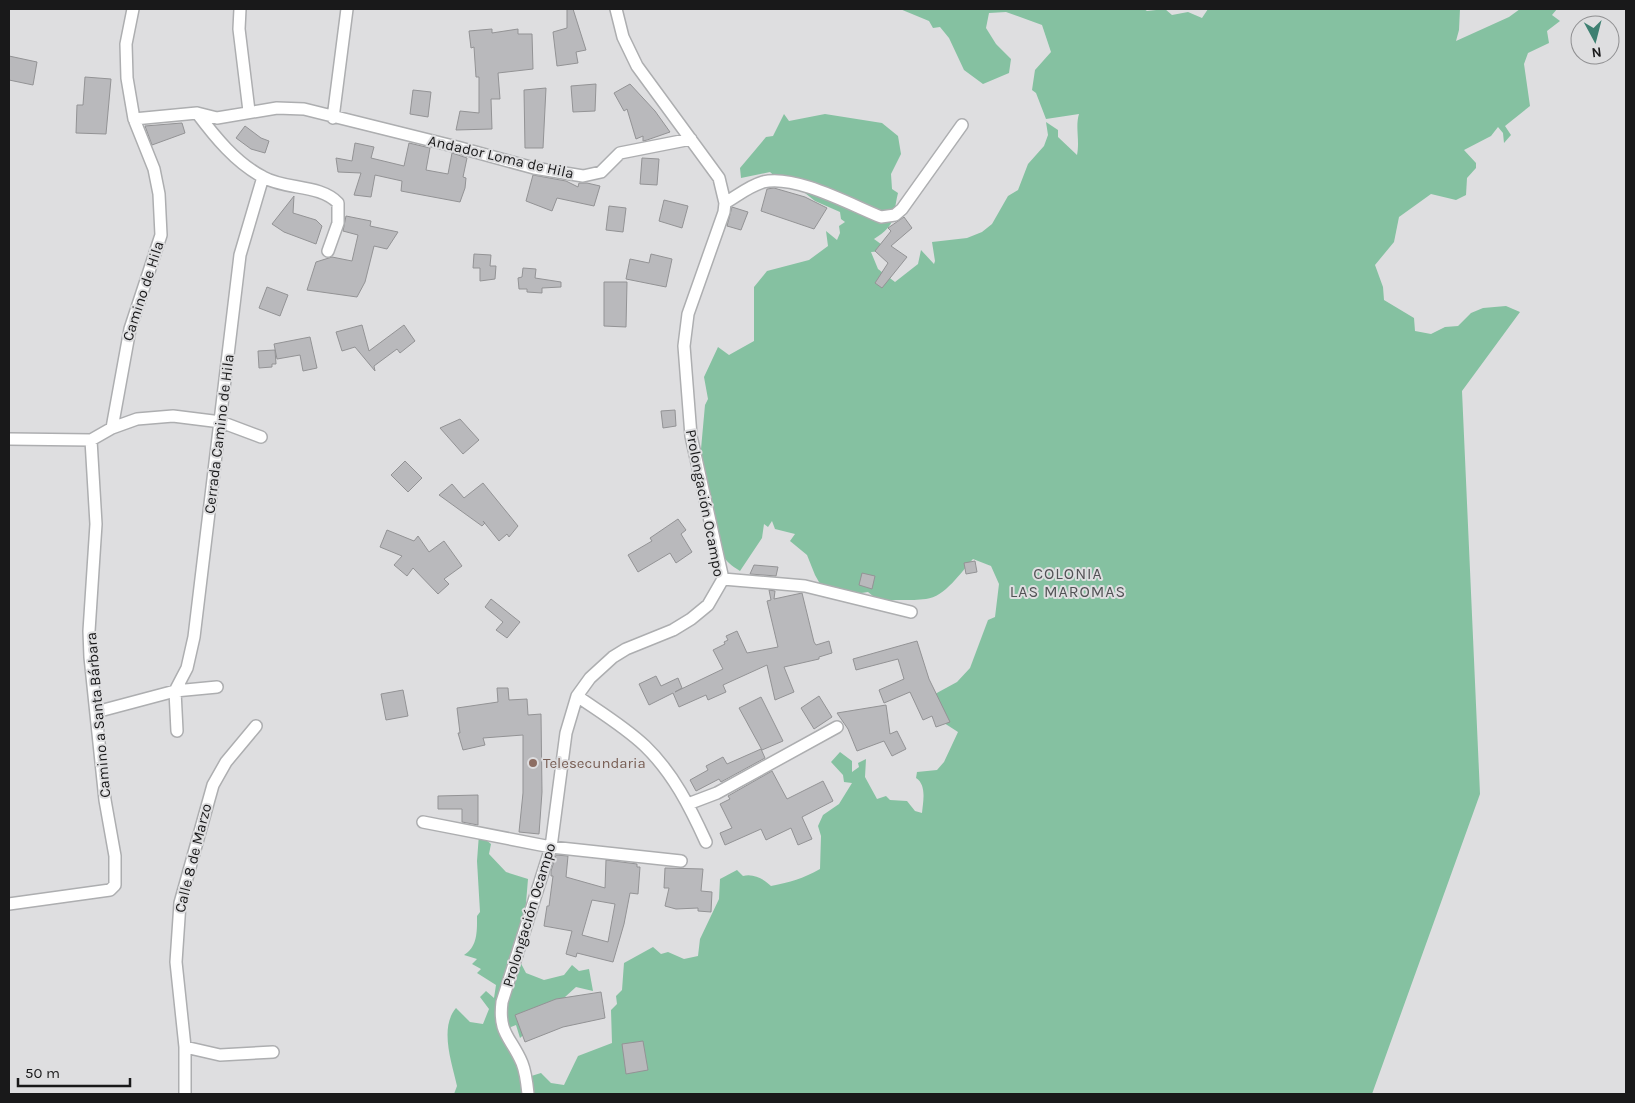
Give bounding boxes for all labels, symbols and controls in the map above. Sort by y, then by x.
north arrow [1570,15,1620,65]
text: N [1591,43,1603,61]
street label: Andador Loma de Hila [426,131,576,183]
street label: Camino de Hila [118,239,168,343]
street label: Cerrada Camino de Hila [200,353,238,515]
street label: Prolongación Ocampo [682,428,728,578]
district label: COLONIA LAS MAROMAS [1010,564,1126,601]
street label: Camino a Santa Bárbara [82,631,114,799]
place label: Telesecundaria [543,754,646,772]
marker: Telesecundaria [527,757,539,769]
street label: Calle 8 de Marzo [171,802,215,914]
street label: Prolongación Ocampo [498,841,560,989]
scale bar [18,1056,130,1088]
text: 50 m [25,1064,60,1082]

